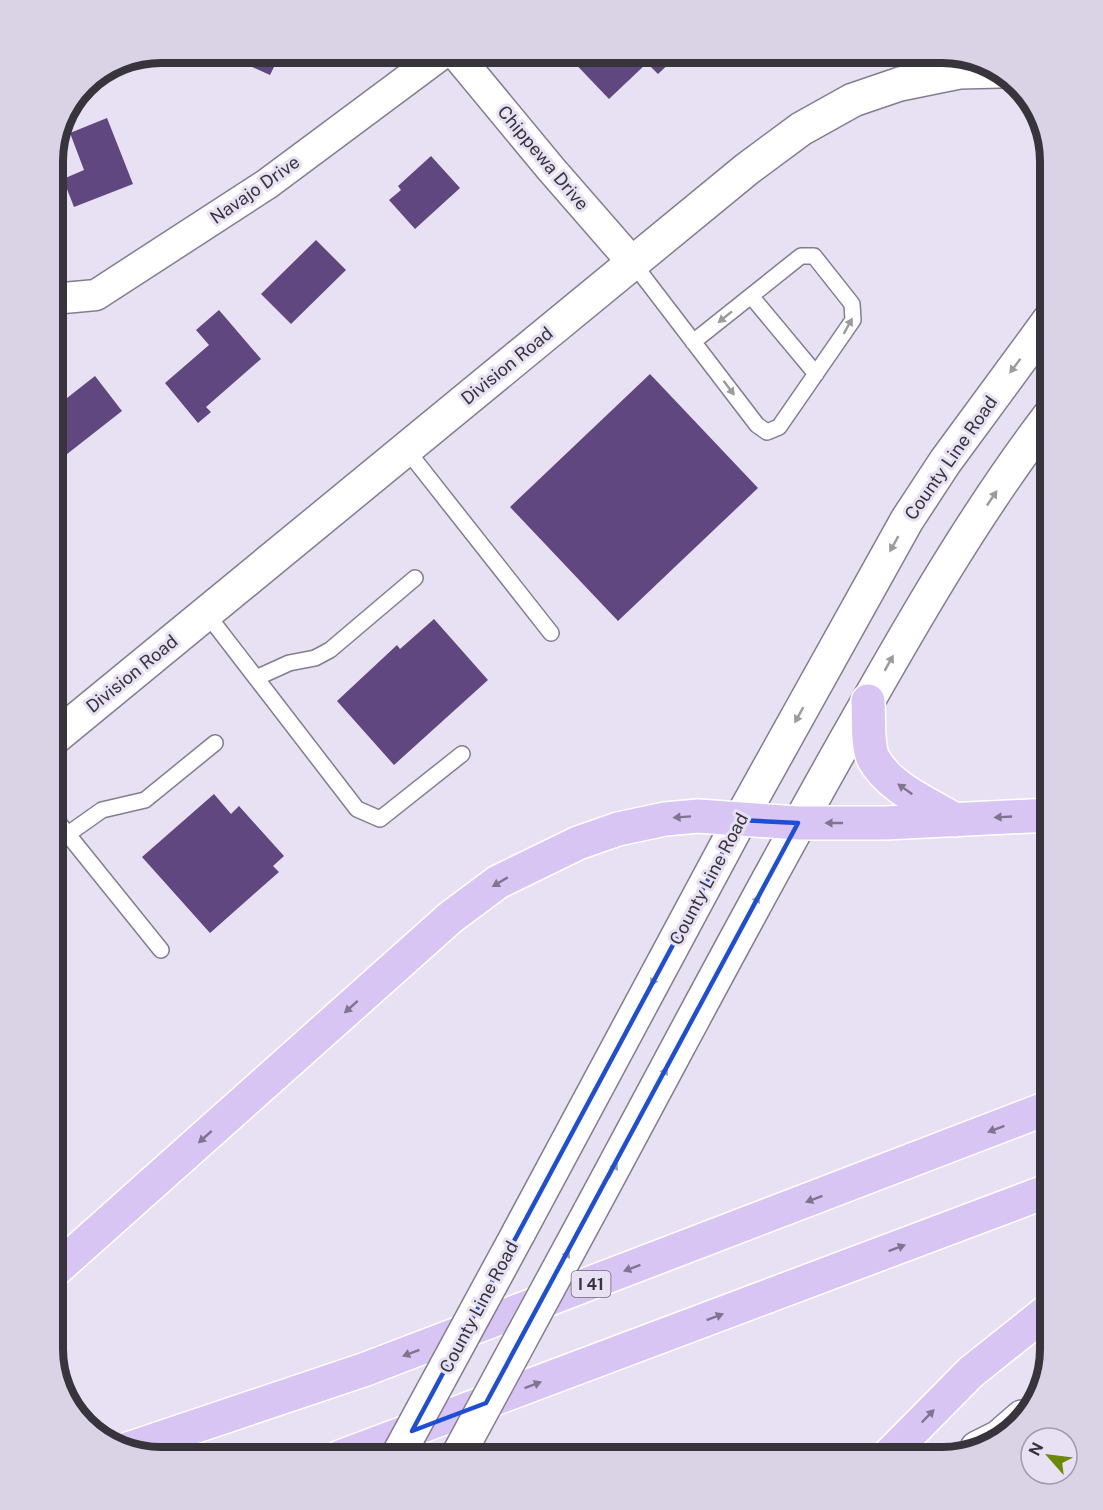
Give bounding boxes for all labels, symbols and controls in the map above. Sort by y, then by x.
street label: Chippewa Drive [494,101,593,214]
street label: Navajo Drive [206,151,303,228]
one-way arrow [717,310,733,323]
one-way arrow [843,317,853,334]
street label: Division Road [457,322,557,409]
one-way arrow [1009,358,1022,374]
one-way arrow [723,380,735,396]
street label: County Line Road [900,392,1001,524]
one-way arrow [986,490,998,506]
one-way arrow [888,536,899,552]
street label: Division Road [82,630,182,717]
one-way arrow [884,654,894,671]
one-way arrow [794,706,804,723]
one-way arrow [897,784,913,796]
street label: County Line Road [665,809,752,948]
one-way arrow [672,813,691,822]
one-way arrow [993,813,1012,822]
one-way arrow [824,818,843,828]
one-way arrow [492,876,508,887]
one-way arrow [750,895,760,912]
one-way arrow [650,970,660,987]
one-way arrow [344,1000,359,1013]
one-way arrow [658,1066,668,1083]
one-way arrow [987,1125,1005,1135]
one-way arrow [198,1130,213,1143]
one-way arrow [607,1161,617,1179]
one-way arrow [805,1195,823,1204]
street label: County Line Road [435,1237,522,1376]
one-way arrow [889,1242,907,1252]
one-way arrow [560,1250,570,1267]
one-way arrow [623,1264,641,1274]
road number: I 41 [572,1271,610,1297]
one-way arrow [706,1311,724,1321]
one-way arrow [401,1348,419,1358]
one-way arrow [524,1380,542,1390]
one-way arrow [921,1409,935,1423]
north arrow [1019,1426,1079,1486]
text: N [1025,1439,1048,1459]

